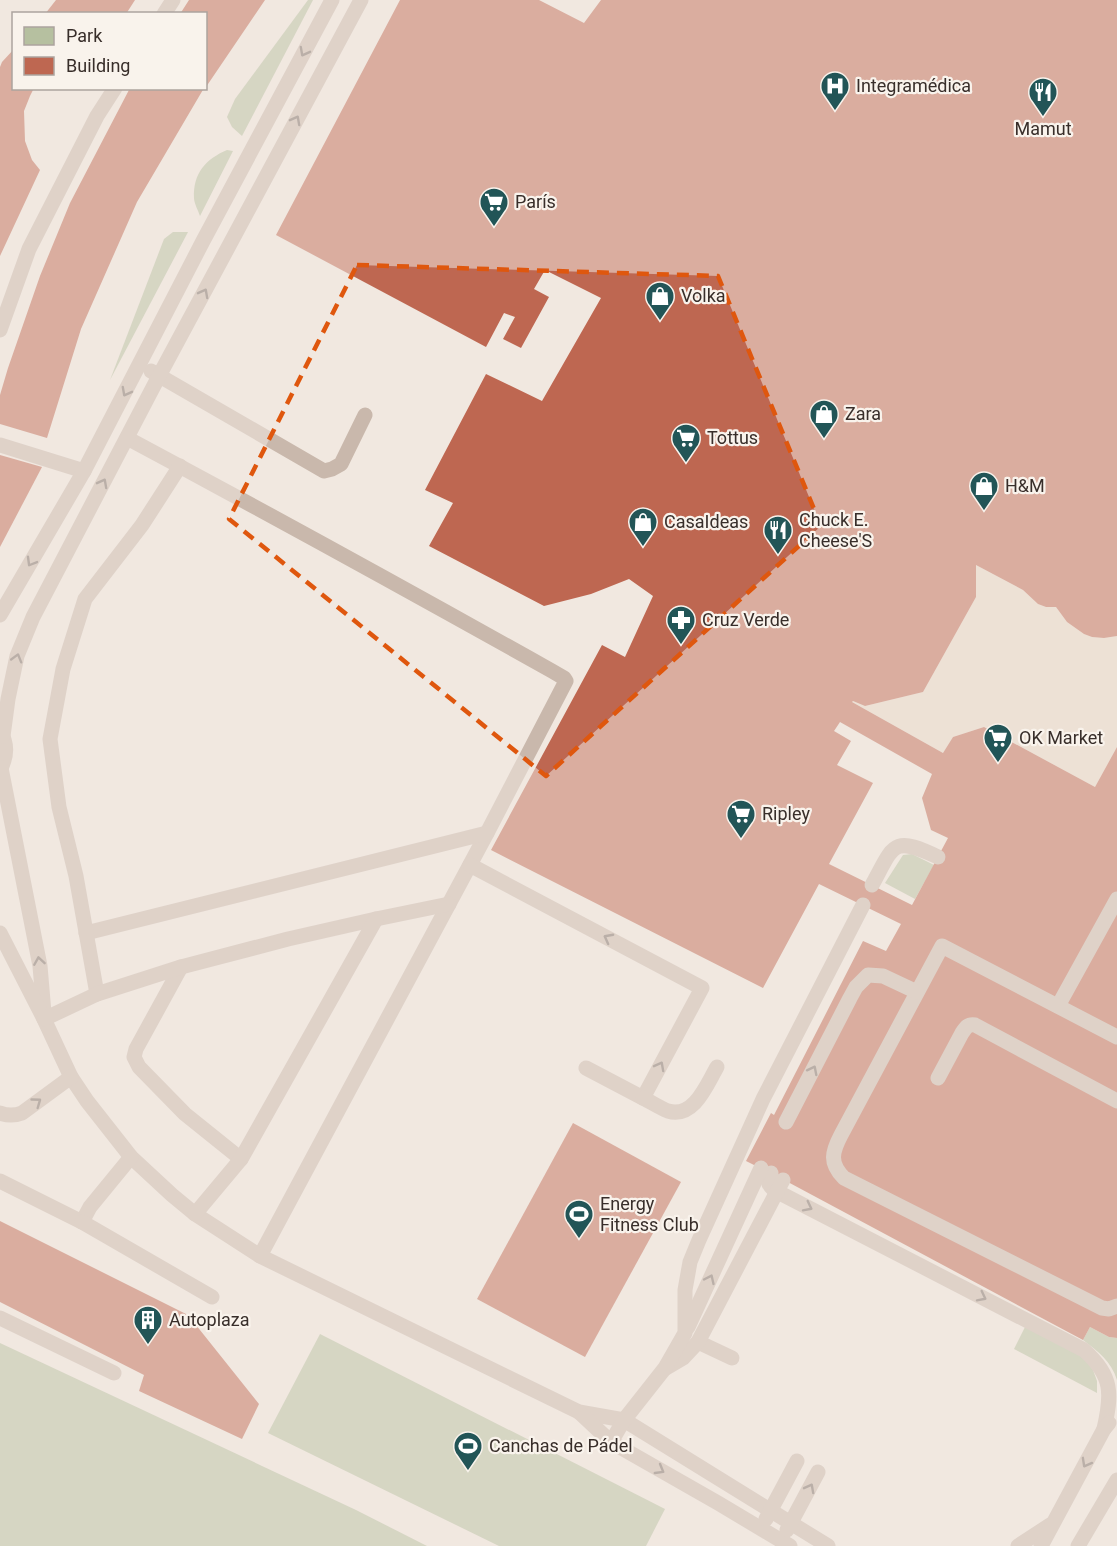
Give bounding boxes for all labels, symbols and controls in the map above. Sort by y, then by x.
legend [12,12,207,90]
text: Park [66,25,103,46]
one-way arrow [300,45,311,56]
text: Building [66,55,130,76]
hospital icon: Integramédica [819,70,851,112]
place label: Integramédica [856,75,971,96]
restaurant icon: Mamut [1027,76,1059,118]
one-way arrow [289,116,300,127]
place label: Mamut [1014,118,1072,139]
supermarket icon: París [478,186,510,228]
place label: París [515,191,556,212]
shop icon: Volka [644,280,676,322]
place label: Volka [681,285,726,306]
one-way arrow [197,288,209,299]
one-way arrow [121,385,133,396]
shop icon: Zara [808,398,840,440]
place label: Zara [845,403,881,424]
supermarket icon: Tottus [670,422,702,464]
place label: Tottus [707,427,758,448]
shop icon: H&M [968,470,1000,512]
place label: H&M [1005,475,1045,496]
one-way arrow [96,479,107,489]
shop icon: CasaIdeas [627,506,659,548]
place label: Chuck E. Cheese'S [799,509,873,551]
place label: CasaIdeas [664,511,748,532]
restaurant icon: Chuck E. Cheese'S [762,514,794,556]
one-way arrow [26,556,38,566]
pharmacy icon: Cruz Verde [665,604,697,646]
place label: Cruz Verde [702,609,789,630]
one-way arrow [10,653,23,663]
supermarket icon: OK Market [982,722,1014,764]
place label: OK Market [1019,727,1103,748]
supermarket icon: Ripley [725,798,757,840]
place label: Ripley [762,803,810,824]
one-way arrow [604,934,615,945]
one-way arrow [33,956,46,966]
one-way arrow [653,1062,664,1073]
one-way arrow [806,1066,817,1076]
one-way arrow [31,1098,42,1109]
place label: Energy Fitness Club [600,1193,699,1235]
sports icon: Energy Fitness Club [563,1198,595,1240]
one-way arrow [802,1200,813,1212]
one-way arrow [702,1275,714,1286]
one-way arrow [975,1290,986,1301]
building icon: Autoplaza [132,1304,164,1346]
place label: Autoplaza [169,1309,250,1330]
sports icon: Canchas de Pádel [452,1430,484,1472]
place label: Canchas de Pádel [489,1435,633,1456]
one-way arrow [1082,1456,1093,1467]
one-way arrow [654,1462,664,1474]
one-way arrow [803,1483,814,1494]

